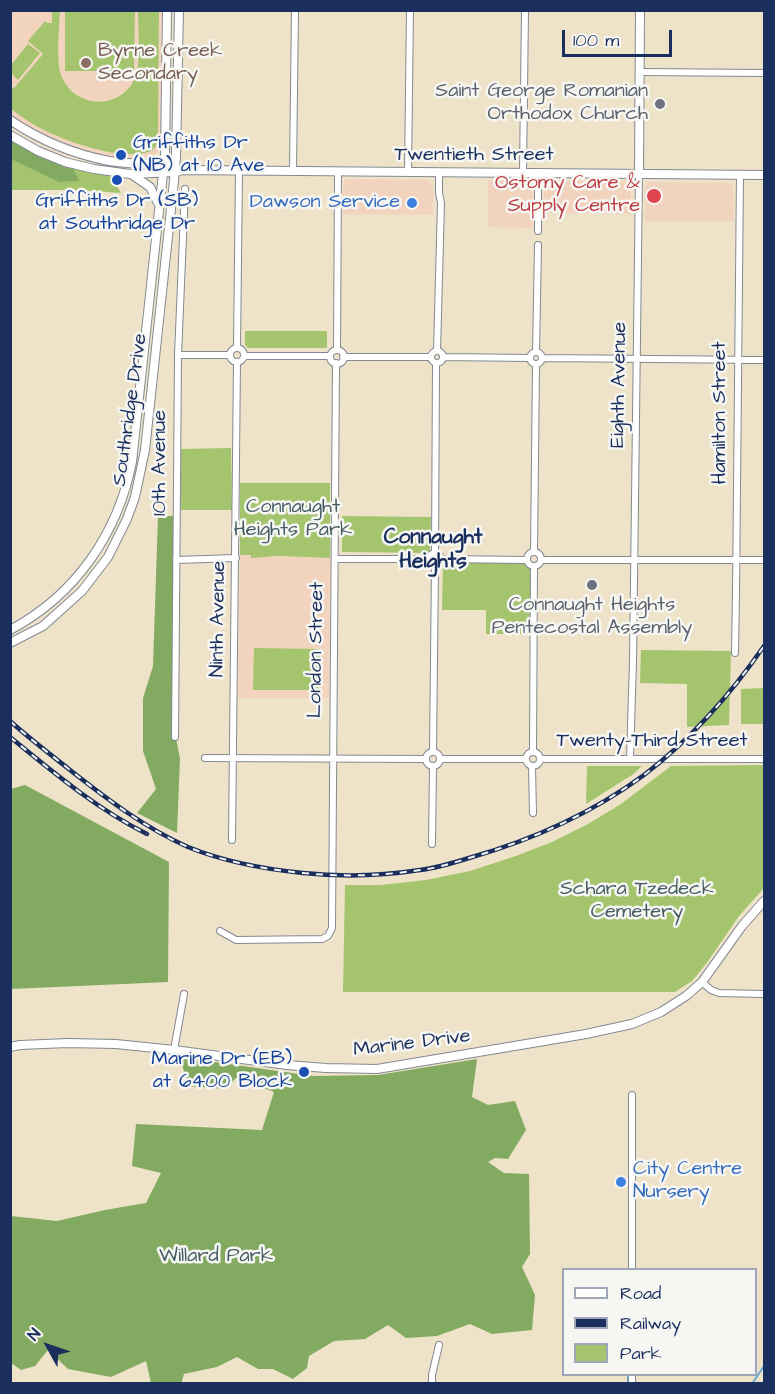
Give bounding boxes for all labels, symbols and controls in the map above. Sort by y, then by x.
scale bar [565,18,674,56]
text: 100 m [573,28,619,53]
place label: Byrne Creek Secondary [98,40,222,87]
marker: Byrne Creek Secondary [79,56,93,70]
place label: Saint George Romanian Orthodox Church [435,80,648,127]
marker: Saint George Romanian Orthodox Church [653,97,667,111]
place label: Griffiths Dr (NB) at 10 Ave [133,132,264,179]
street label: Twentieth Street [394,144,554,168]
marker: Griffiths Dr (NB) at 10 Ave [114,148,128,162]
place label: Ostomy Care & Supply Centre [495,172,640,219]
marker: Griffiths Dr (SB) at Southridge Dr [110,173,124,187]
marker: Ostomy Care & Supply Centre [645,187,663,205]
place label: Griffiths Dr (SB) at Southridge Dr [36,190,198,237]
place label: Dawson Service [250,191,400,215]
marker: Dawson Service [405,196,419,210]
street label: Eighth Avenue [607,322,633,448]
street label: Southridge Drive [108,332,154,488]
street label: Hamilton Street [709,341,733,485]
street label: 10th Avenue [149,410,173,516]
park label: Connaught Heights Park [234,496,352,543]
district label: Connaught Heights [384,526,482,576]
street label: Ninth Avenue [206,561,232,677]
marker: Connaught Heights Pentecostal Assembly [585,578,599,592]
street label: London Street [304,582,330,718]
place label: Connaught Heights Pentecostal Assembly [492,594,692,641]
street label: Twenty-Third Street [556,730,748,754]
park label: Schara Tzedeck Cemetery [560,878,714,925]
street label: Marine Drive [352,1025,472,1063]
place label: Marine Dr (EB) at 6400 Block [151,1048,292,1095]
marker: Marine Dr (EB) at 6400 Block [297,1065,311,1079]
place label: City Centre Nursery [633,1158,742,1205]
marker: City Centre Nursery [614,1175,628,1189]
park label: Willard Park [159,1245,273,1269]
legend [562,1268,757,1376]
text: Road [620,1281,661,1306]
text: Railway [620,1311,681,1336]
north arrow [18,1316,78,1376]
text: N [23,1324,46,1345]
text: Park [620,1341,662,1366]

